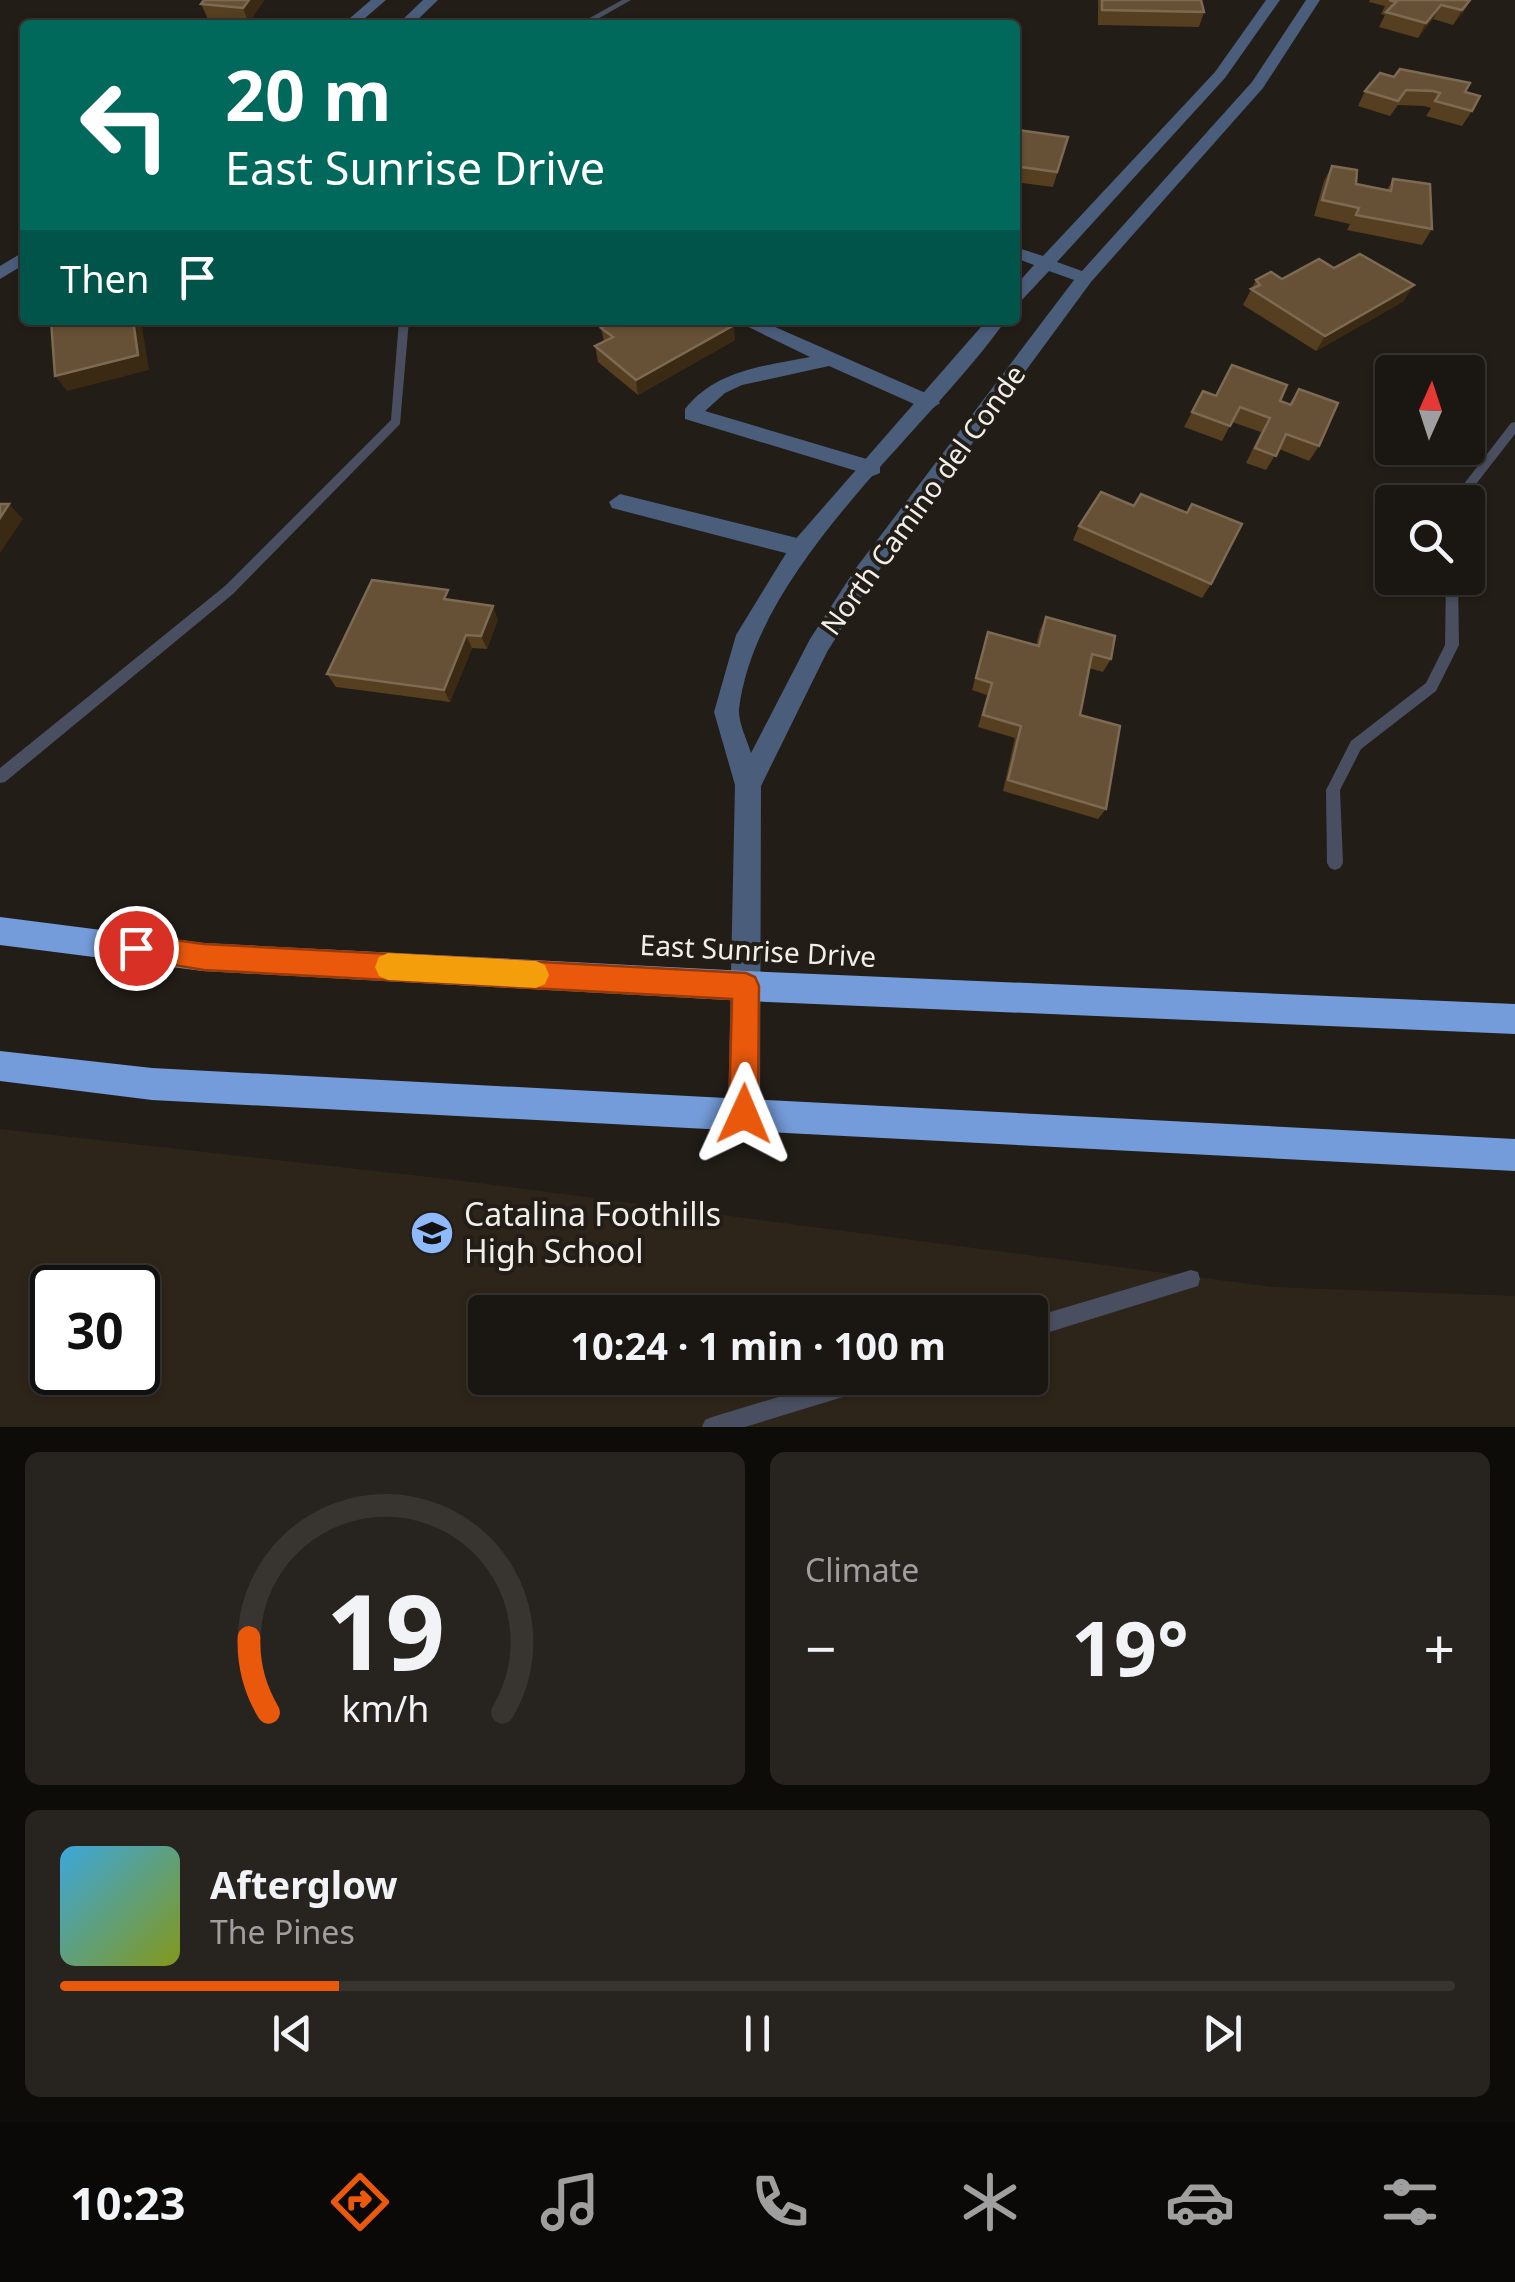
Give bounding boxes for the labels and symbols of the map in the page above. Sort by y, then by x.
north arrow [1375,355,1485,465]
street label: North Camino del Conde [811,357,1033,642]
pin [94,906,179,991]
street label: East Sunrise Drive [639,925,877,975]
position arrow [692,1062,796,1166]
place label: Catalina Foothills High School [464,1192,721,1272]
school or university icon: Catalina Foothills High School [409,1210,455,1256]
speed limit sign: 30 [30,1265,160,1395]

